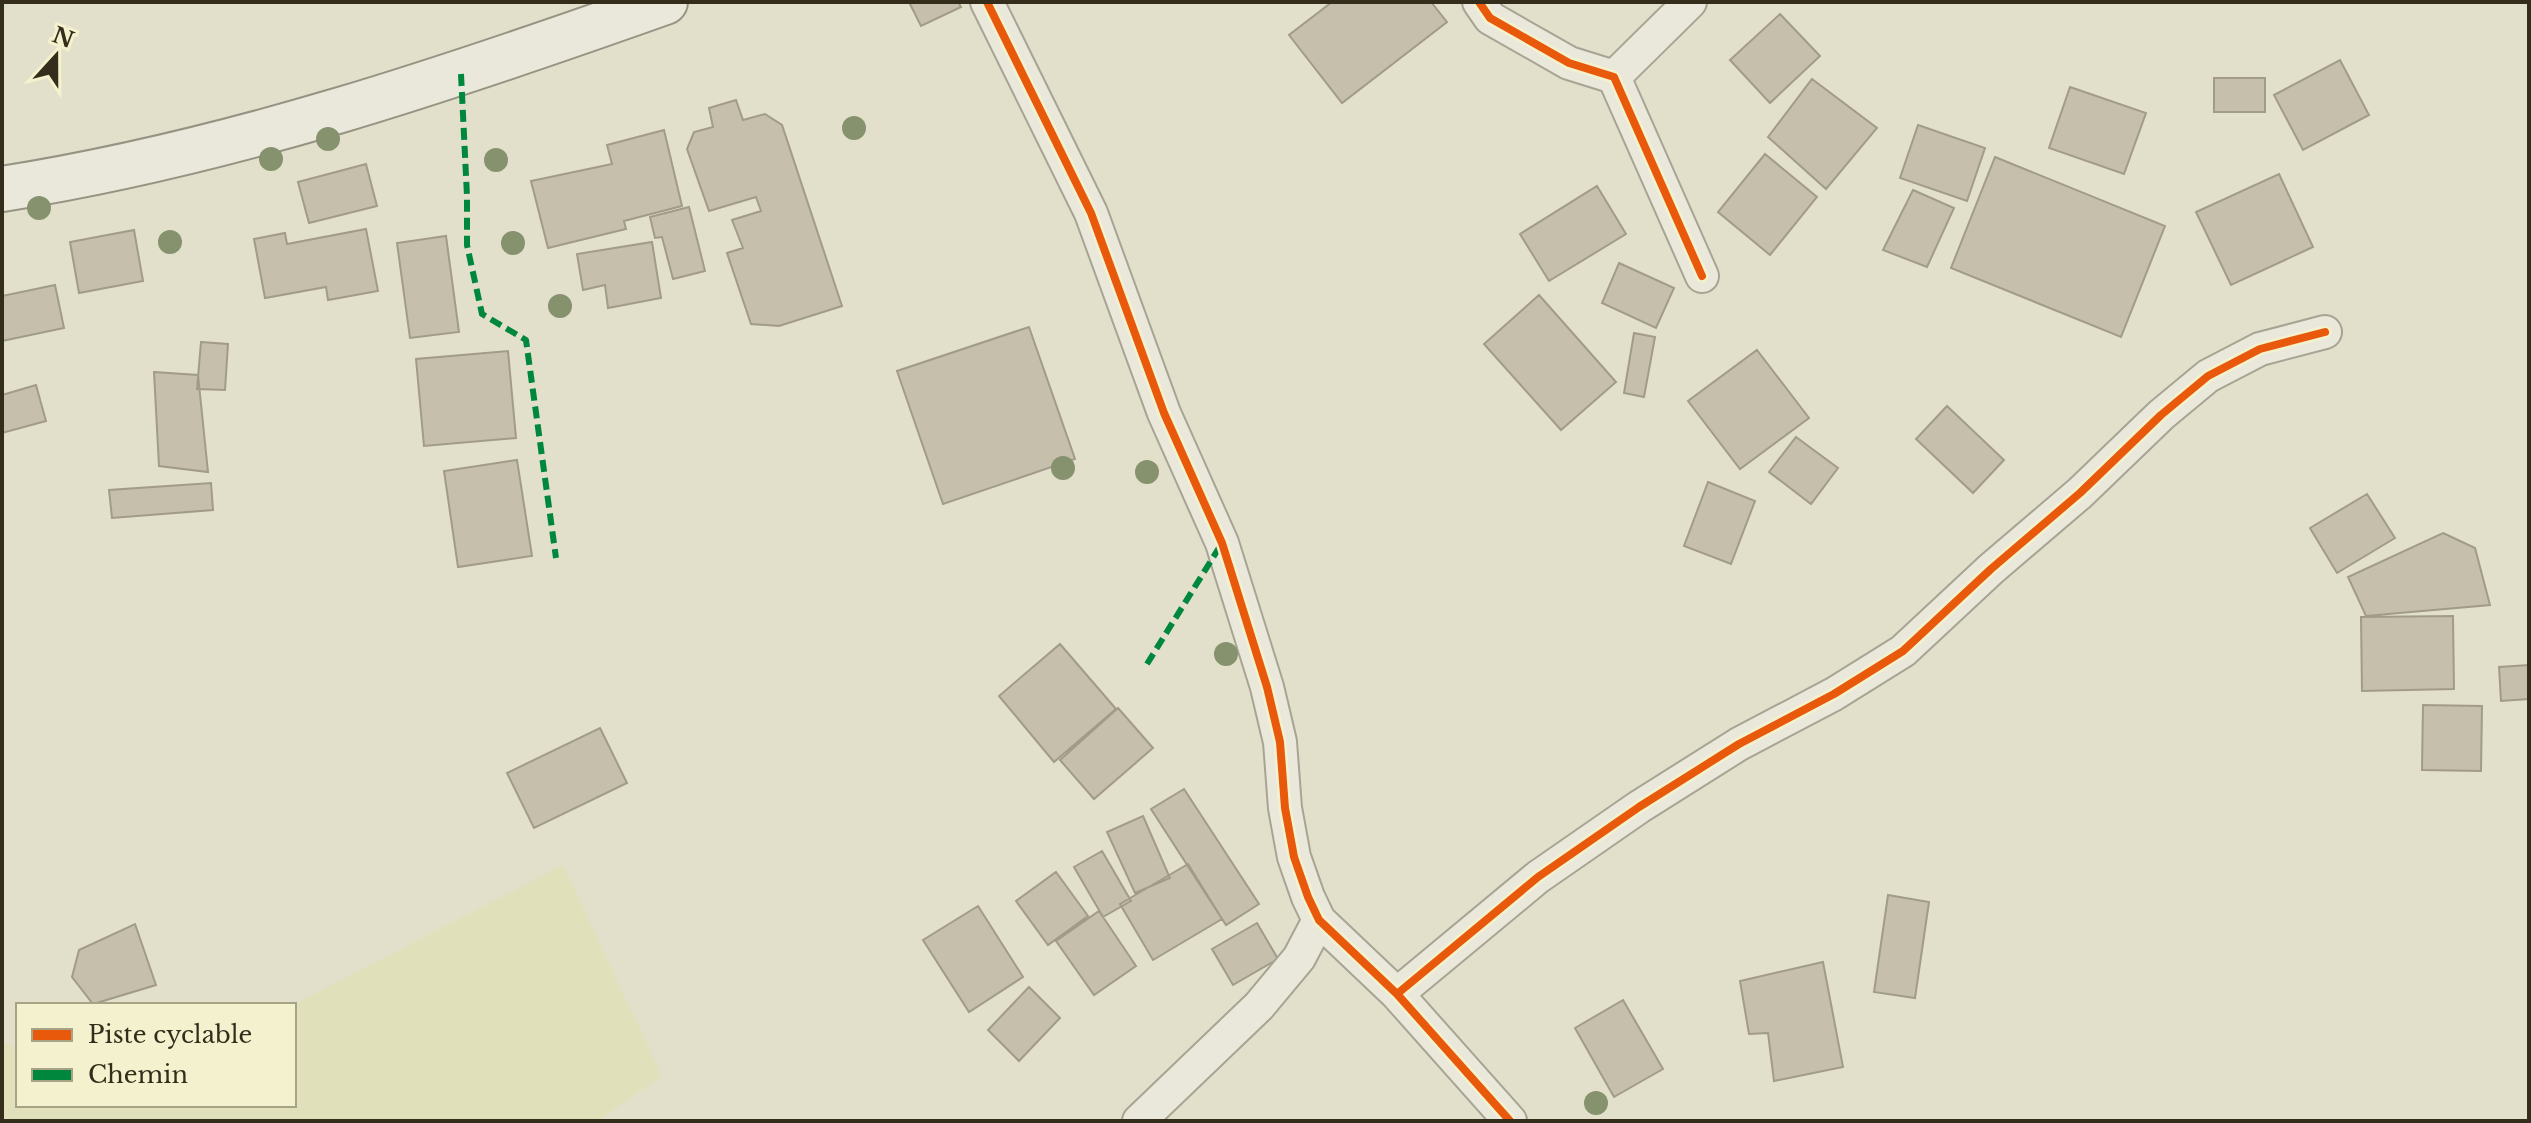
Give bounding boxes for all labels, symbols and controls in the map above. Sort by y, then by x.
north arrow [16,16,96,96]
text: N [48,21,78,54]
legend [16,1003,296,1107]
text: Piste cyclable [88,1020,252,1049]
text: Chemin [88,1060,188,1089]

